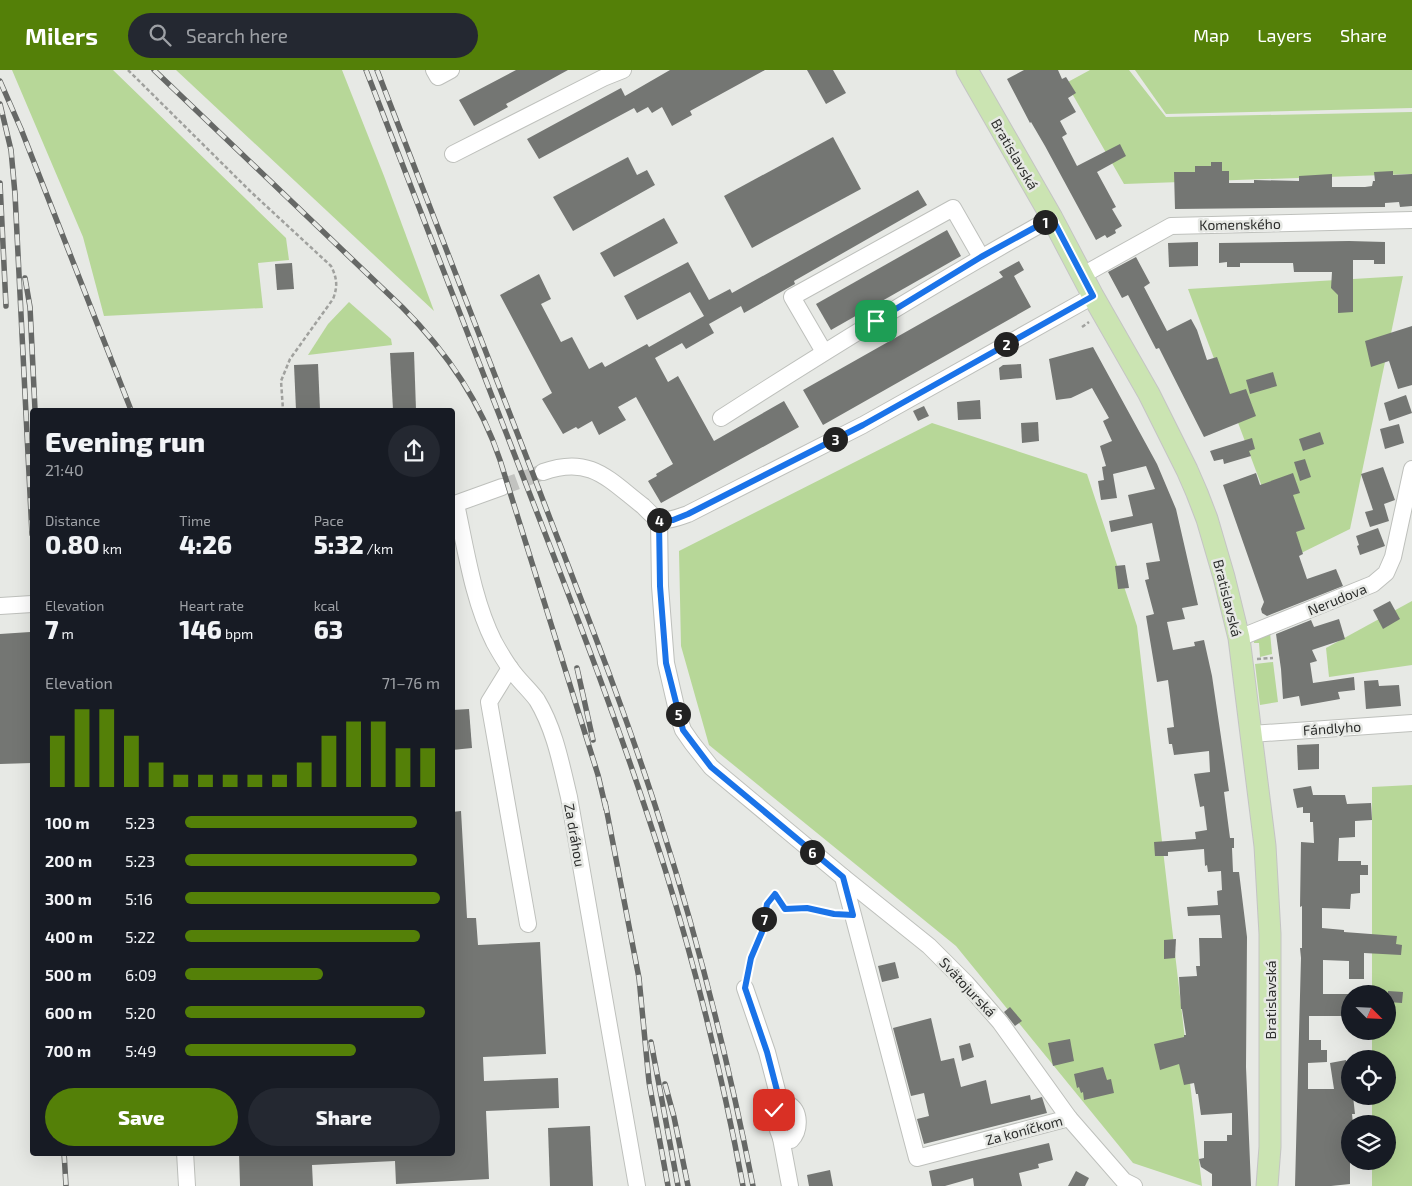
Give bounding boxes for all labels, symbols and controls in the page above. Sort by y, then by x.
search box [128,13,478,58]
text: Milers [25,21,98,50]
icon: search [146,21,174,49]
text: Search here [186,24,288,47]
text: Map [1193,24,1229,46]
text: Layers [1257,24,1312,46]
text: Share [1340,24,1387,46]
street label: Bratislavská [988,116,1042,192]
pin: 1 [1032,210,1058,234]
text: 1 [1042,214,1049,231]
street label: Komenského [1199,215,1281,233]
pin [855,300,897,342]
icon: arrive [862,307,890,335]
pin: 2 [994,332,1018,356]
text: 2 [1002,336,1011,353]
text: Evening run [45,424,205,458]
button: share [388,425,440,477]
pin: 3 [822,426,848,452]
text: 3 [832,431,839,448]
text: 21:40 [45,460,84,479]
pin: 4 [646,508,672,532]
text: Distance [45,512,100,529]
text: Time [179,512,211,529]
text: Pace [314,512,344,529]
text: 4 [655,512,664,529]
text: 0.80 [45,529,99,559]
text: 4:26 [179,529,232,559]
text: 5:32 [314,529,363,559]
text: km [99,540,122,557]
text: /km [363,540,393,557]
street label: Bratislavská [1210,558,1246,638]
street label: Nerudova [1305,580,1369,618]
text: Elevation [45,597,104,614]
text: Heart rate [179,597,244,614]
text: kcal [314,597,339,614]
text: 7 [45,614,58,644]
text: 146 [179,614,222,644]
text: 63 [314,614,343,644]
text: m [58,625,74,642]
text: bpm [222,625,253,642]
text: Elevation [45,673,113,692]
text: 71–76 m [382,673,440,692]
pin: 5 [666,702,690,726]
text: 5 [675,706,682,723]
street label: Fándlyho [1302,717,1362,739]
street label: Za dráhou [561,802,589,868]
text: 100 m [45,813,90,832]
text: 5:23 [125,813,155,832]
pin: 6 [800,840,824,864]
text: 6 [808,844,817,861]
text: 200 m [45,851,92,870]
text: 5:23 [125,851,155,870]
text: 300 m [45,889,92,908]
text: 5:16 [125,889,153,908]
pin: 7 [752,906,776,932]
text: 7 [761,911,768,928]
text: 400 m [45,927,93,946]
text: 5:22 [125,927,155,946]
street label: Svätojurská [936,954,1000,1020]
street label: Bratislavská [1262,960,1279,1040]
text: 500 m [45,965,92,984]
text: 6:09 [125,965,157,984]
north arrow [1341,985,1396,1040]
map controls [1341,985,1396,1170]
text: 600 m [45,1003,92,1022]
text: 5:20 [125,1003,156,1022]
text: 700 m [45,1041,91,1060]
text: 5:49 [125,1041,156,1060]
button: locate [1341,1050,1396,1105]
button: Save [45,1088,238,1146]
button: Share [248,1088,440,1146]
pin [753,1089,795,1131]
icon: check [760,1096,788,1124]
street label: Za koníčkom [984,1112,1064,1148]
button: layers [1341,1115,1396,1170]

